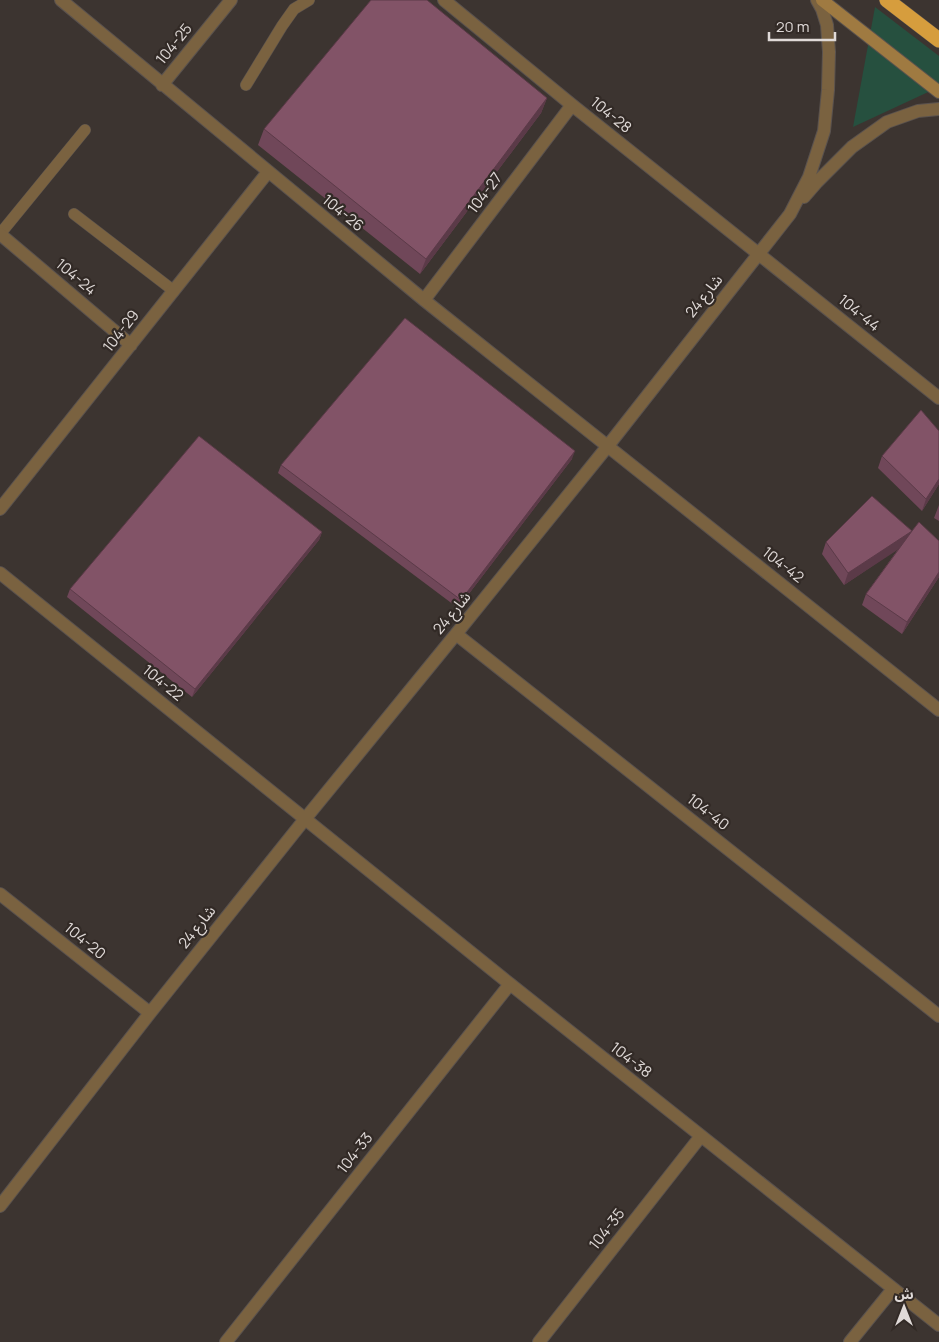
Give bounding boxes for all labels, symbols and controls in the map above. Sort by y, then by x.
scale bar [769,10,835,42]
text: 20 m [776,16,809,37]
street label: 104-25 [151,19,197,69]
street label: 104-28 [586,92,636,138]
street label: 104-27 [462,168,507,217]
street label: 104-26 [318,189,369,236]
street label: 104-24 [51,253,101,300]
street label: شارع 24 [680,270,729,323]
street label: 104-44 [834,289,885,336]
street label: 104-29 [98,305,144,356]
street label: 104-42 [758,542,809,588]
street label: شارع 24 [428,587,477,640]
street label: 104-22 [138,660,188,706]
street label: 104-40 [683,789,734,835]
street label: شارع 24 [173,901,222,954]
street label: 104-20 [60,917,111,964]
street label: 104-38 [606,1037,656,1082]
street label: 104-33 [332,1128,377,1178]
street label: 104-35 [584,1204,629,1254]
north arrow [879,1282,929,1332]
text: ش [894,1284,914,1303]

